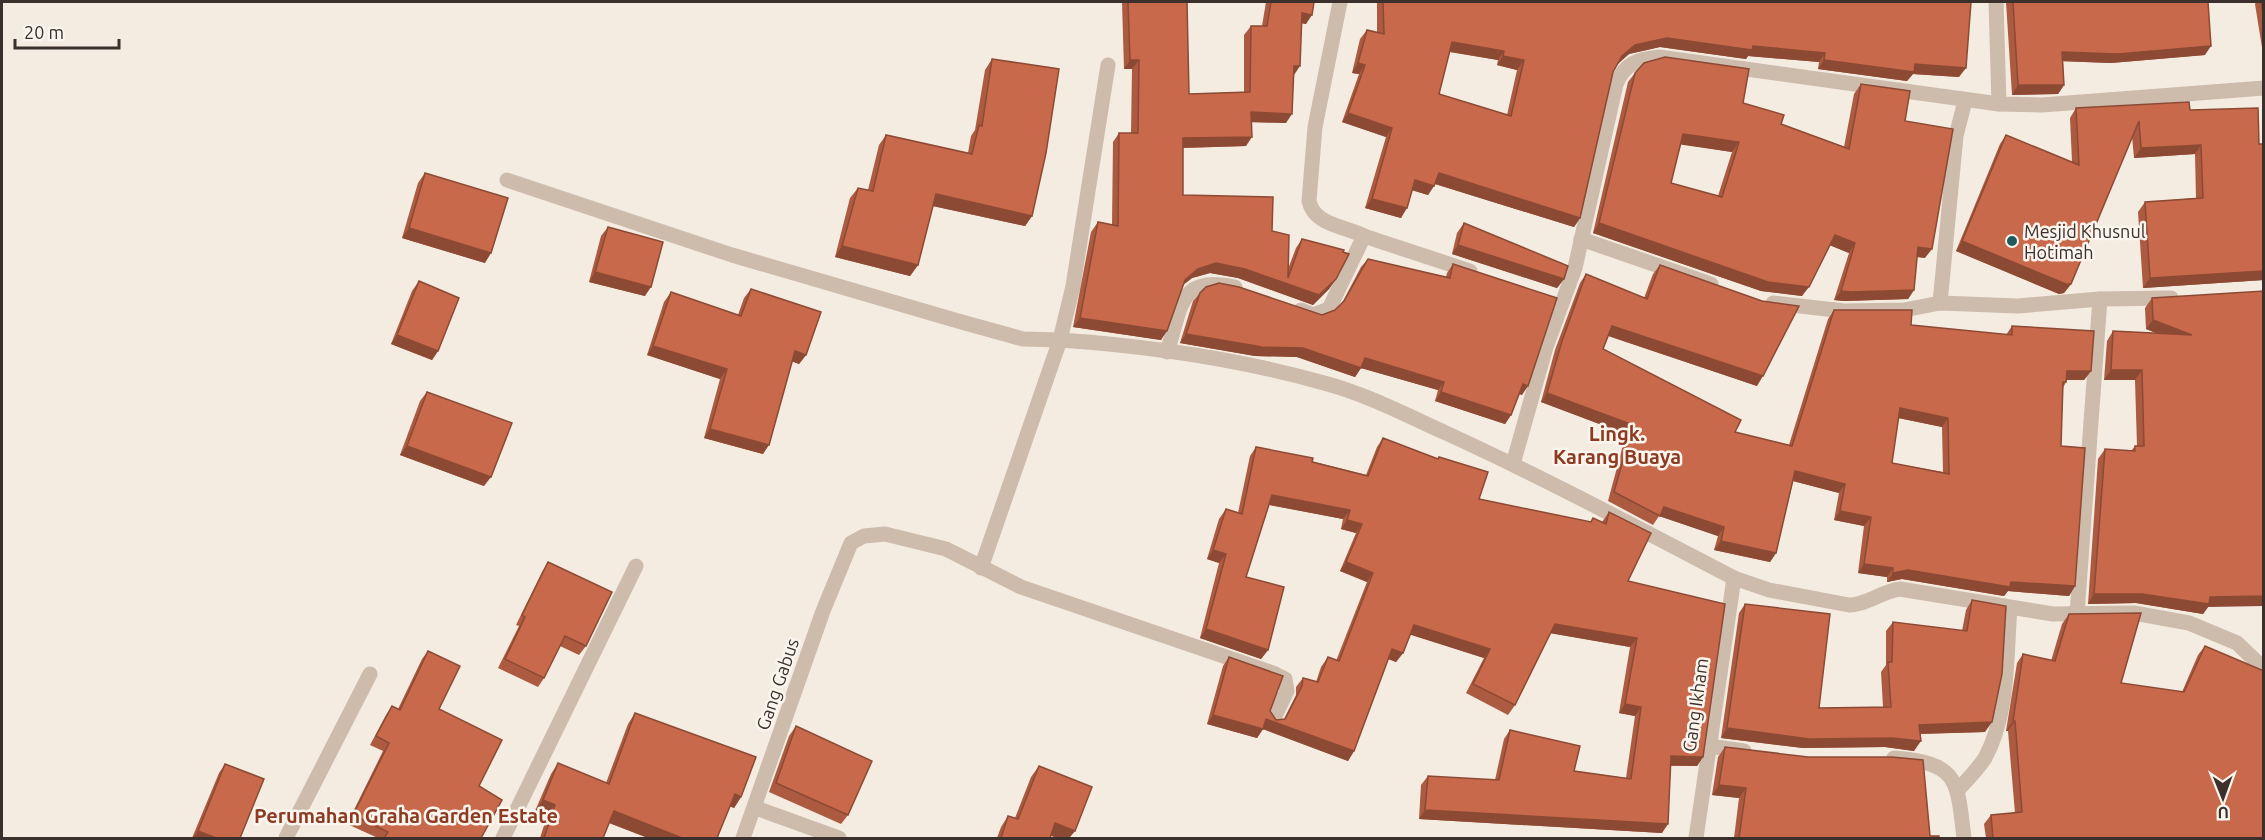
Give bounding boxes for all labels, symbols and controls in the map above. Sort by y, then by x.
scale bar [15,12,118,50]
text: 20 m [24,22,64,42]
place label: Mesjid Khusnul Hotimah [2024,221,2146,262]
marker: Mesjid Khusnul Hotimah [2005,234,2019,248]
district label: Lingk. Karang Buaya [1553,422,1681,468]
street label: Gang Gabus [752,635,802,733]
street label: Gang Ikham [1679,657,1711,753]
north arrow [2193,768,2253,828]
district label: Perumahan Graha Garden Estate [254,804,558,827]
text: U [2217,804,2229,822]

